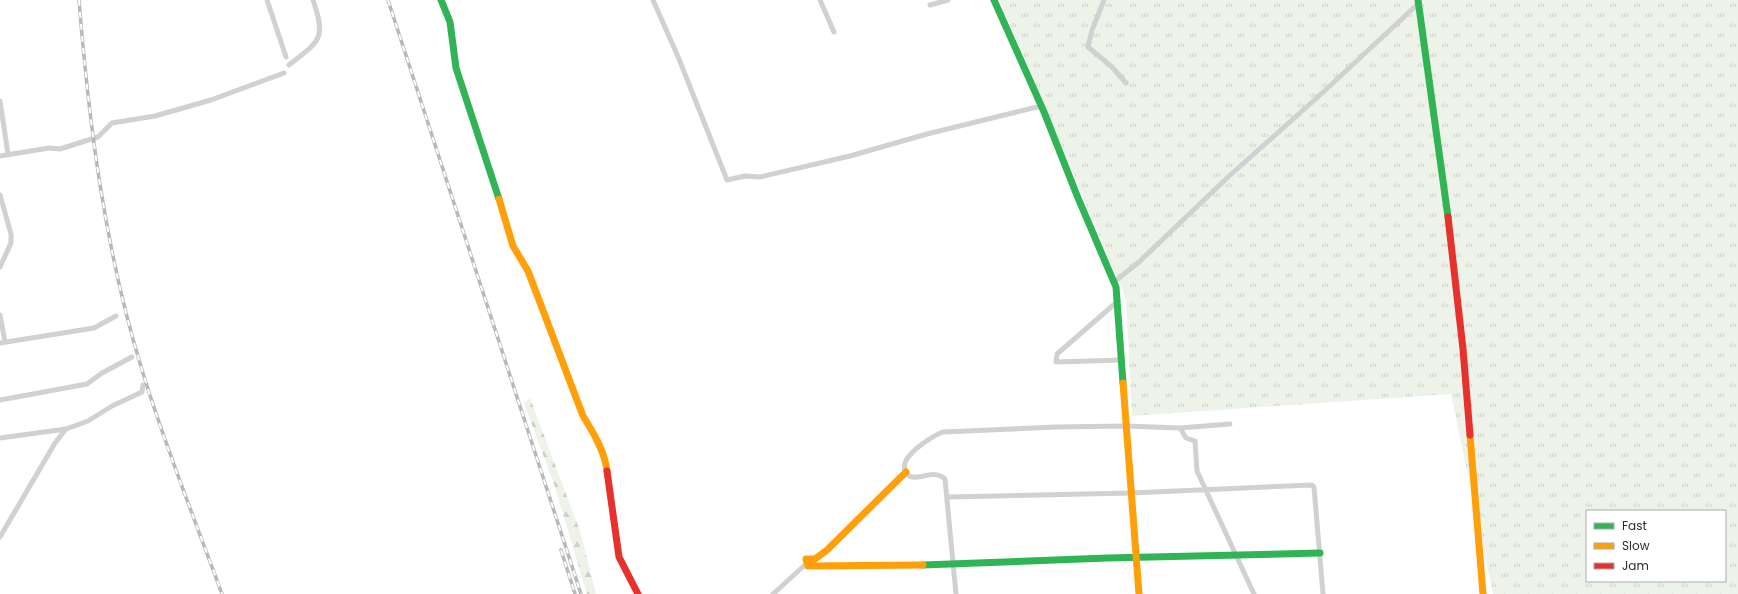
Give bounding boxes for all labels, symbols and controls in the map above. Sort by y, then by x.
legend [1586,510,1726,582]
text: Fast [1622,517,1647,534]
text: Slow [1622,537,1650,554]
text: Jam [1622,557,1649,574]

